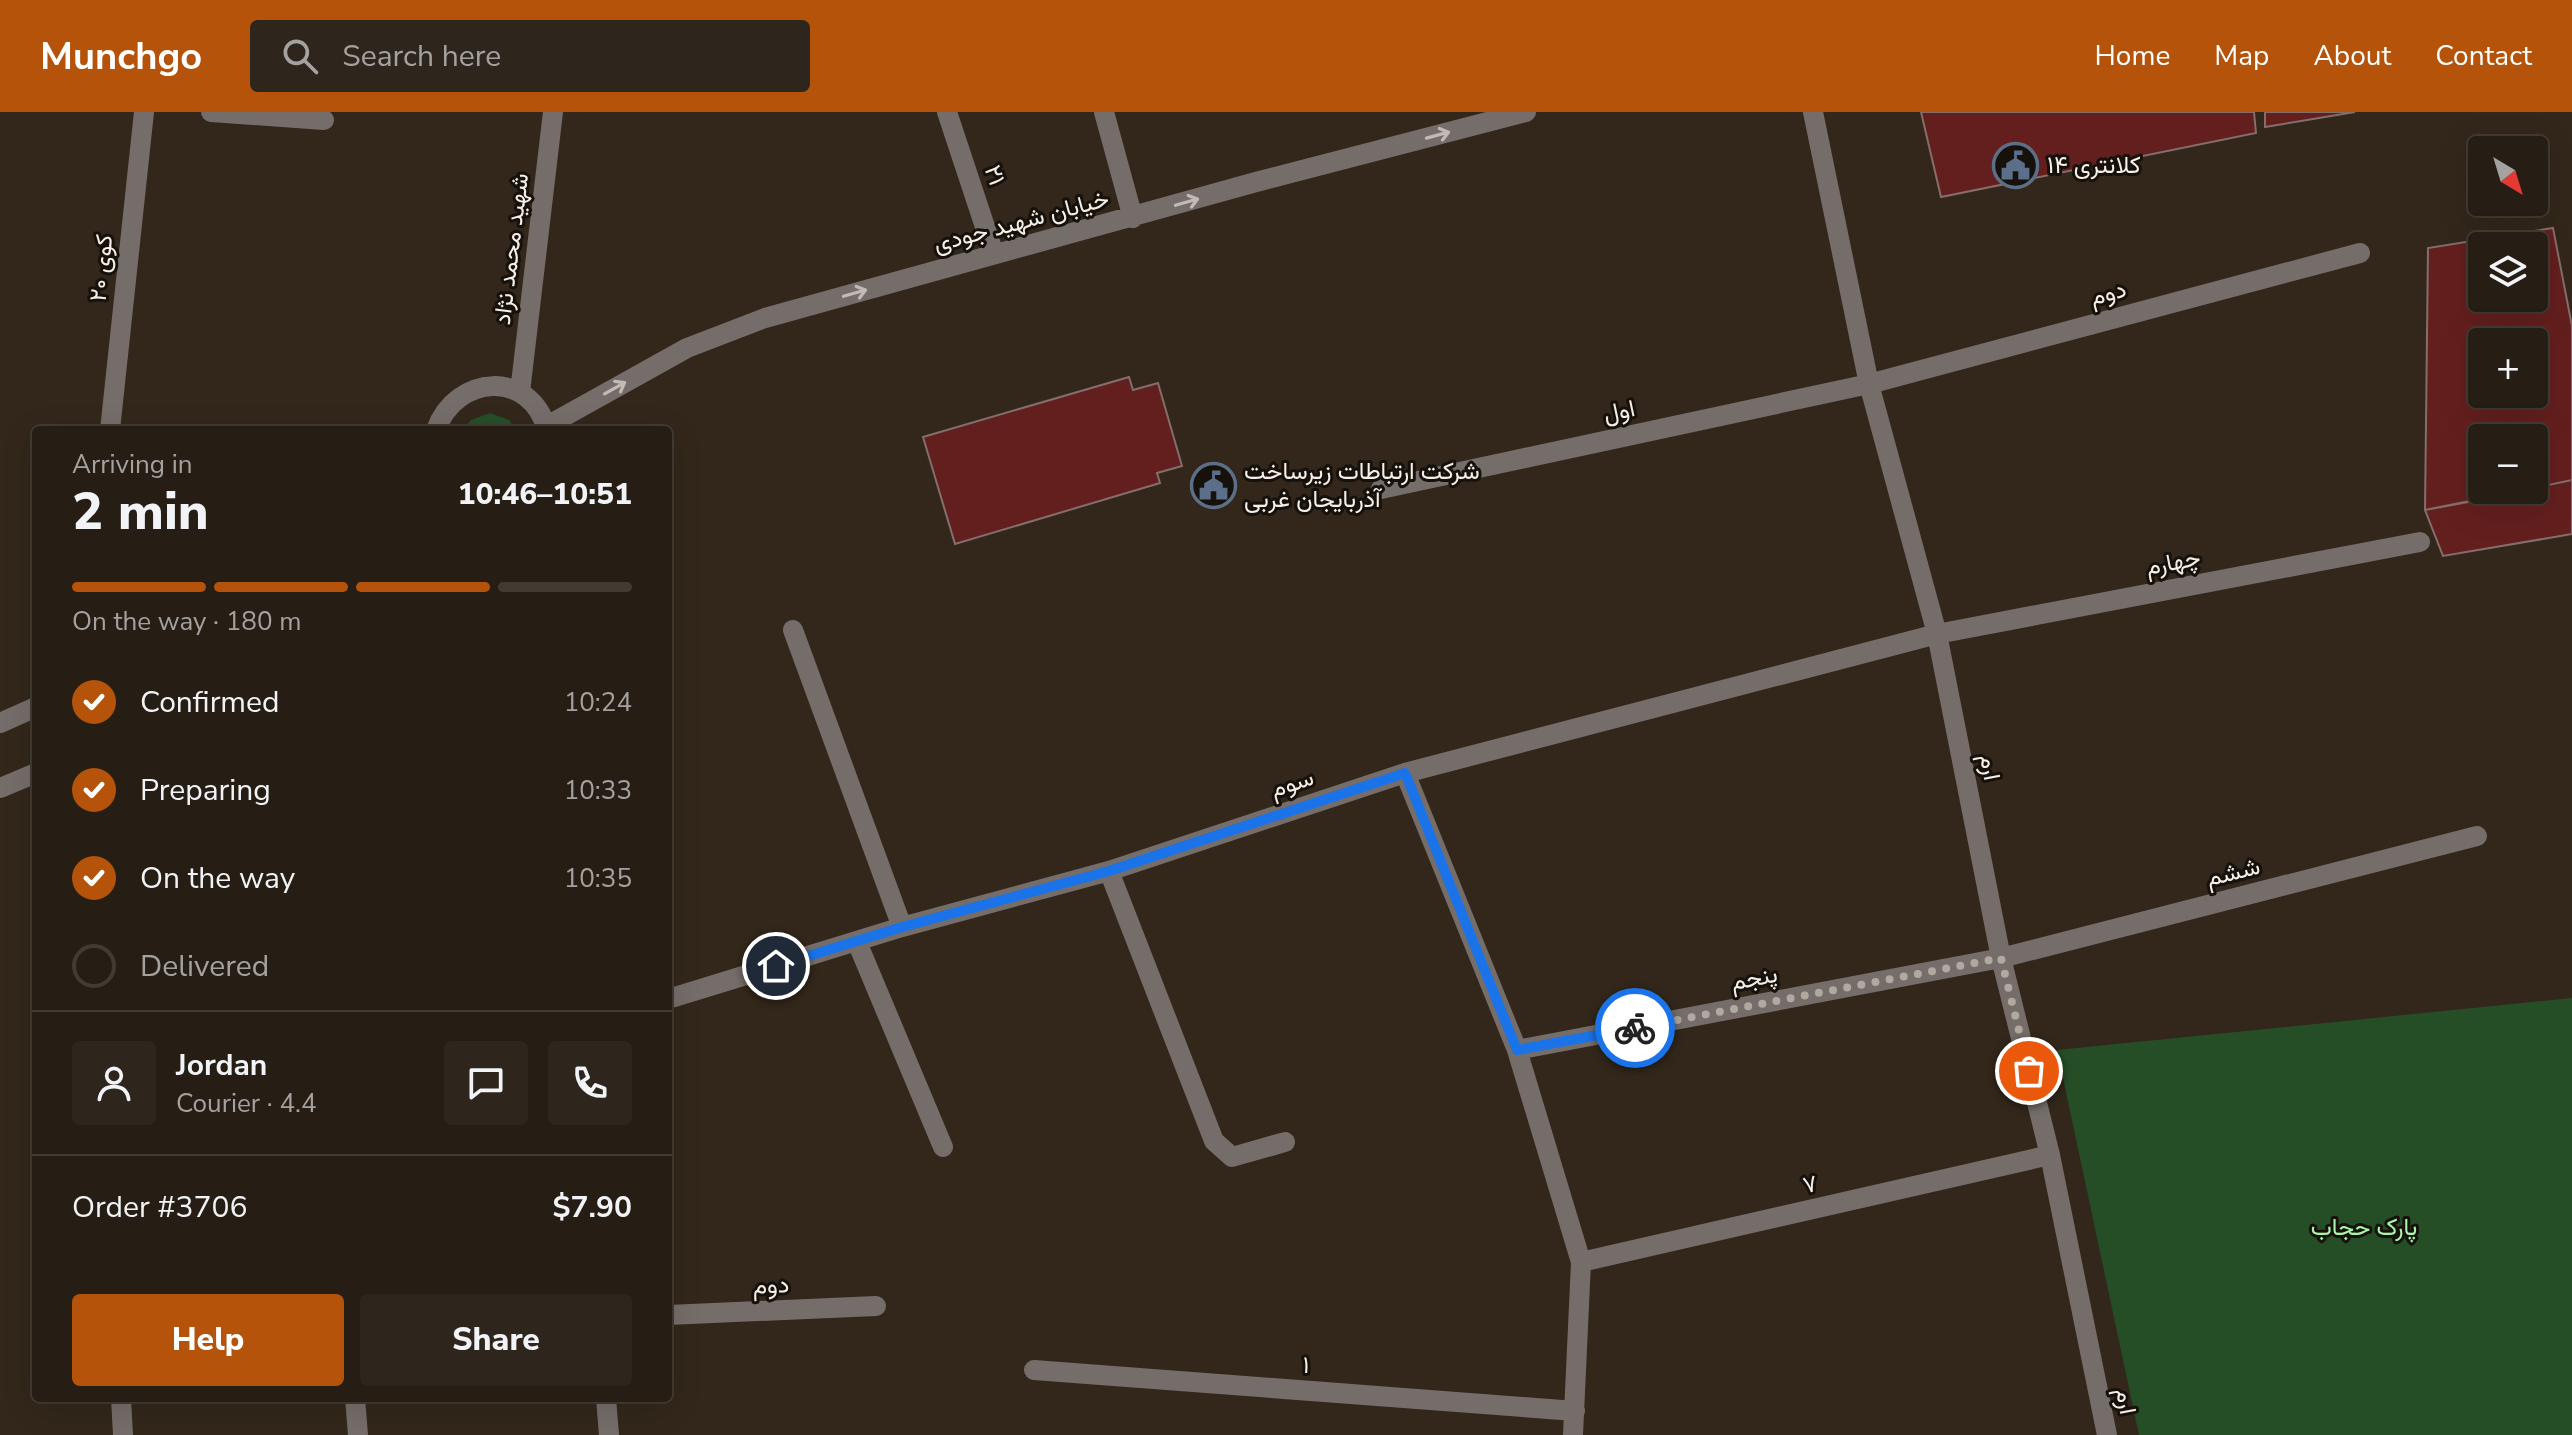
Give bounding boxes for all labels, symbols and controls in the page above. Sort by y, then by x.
search box [250,20,810,92]
text: Munchgo [40,31,202,82]
icon: search [278,34,322,78]
text: Search here [342,36,501,77]
text: Home [2095,37,2170,75]
text: Map [2214,37,2269,75]
text: About [2313,37,2391,75]
text: Contact [2435,37,2532,75]
one-way arrow [1425,126,1451,141]
north arrow [2468,136,2548,216]
map controls [2468,136,2548,504]
public building icon: کلانتری ۱۴ [1992,141,2040,189]
place label: کلانتری ۱۴ [2047,149,2141,181]
street label: ۲۱ [977,161,1013,189]
street label: شهید محمد نژاد [486,171,536,327]
street label: خیابان شهید جودی [930,182,1112,260]
one-way arrow [1174,194,1200,209]
button: layers [2468,232,2548,312]
street label: کوی ۲۰ [82,233,120,303]
street label: دوم [2086,273,2130,313]
one-way arrow [842,284,868,299]
button: + [2468,328,2548,408]
one-way arrow [603,380,626,396]
street label: اول [1600,392,1638,430]
button: − [2468,424,2548,504]
text: Arriving in [72,447,193,482]
place label: شرکت ارتباطات زیرساخت آذربایجان غربی [1244,455,1480,515]
public building icon: شرکت ارتباطات زیرساخت آذربایجان غربی [1189,461,1237,509]
text: 10:46–10:51 [457,474,632,515]
text: 2 min [72,476,209,547]
street label: چهارم [2143,541,2203,583]
text: On the way · 180 m [72,604,301,639]
icon: check [72,680,116,724]
text: Confirmed [140,682,280,723]
text: 10:24 [564,685,632,720]
street label: ارم [1972,751,2008,783]
street label: سوم [1266,761,1318,805]
icon: check [72,768,116,812]
text: Preparing [140,770,271,811]
text: 10:33 [564,773,632,808]
street label: ششم [2203,850,2263,894]
icon: check [72,856,116,900]
text: On the way [140,858,295,899]
text: 10:35 [564,861,632,896]
pin [742,932,810,1000]
icon: home [754,944,798,988]
text: Delivered [140,946,269,987]
street label: پنجم [1728,958,1780,998]
courier [1595,988,1675,1068]
icon: bike [1613,1006,1657,1050]
pin [1995,1037,2063,1105]
button: person [72,1041,156,1125]
button: chat [444,1041,528,1125]
button: phone [548,1041,632,1125]
text: Jordan [176,1045,267,1086]
icon: bag [2007,1049,2051,1093]
text: Courier · 4.4 [176,1086,317,1121]
street label: ۷ [1800,1167,1820,1201]
text: Order #3706 [72,1187,247,1228]
text: $7.90 [553,1187,632,1228]
park label: پارک حجاب [2311,1211,2417,1243]
street label: دوم [752,1268,790,1302]
button: Help [72,1294,344,1386]
button: Share [360,1294,632,1386]
street label: ۱ [1301,1349,1311,1381]
street label: ارم [2108,1385,2144,1417]

